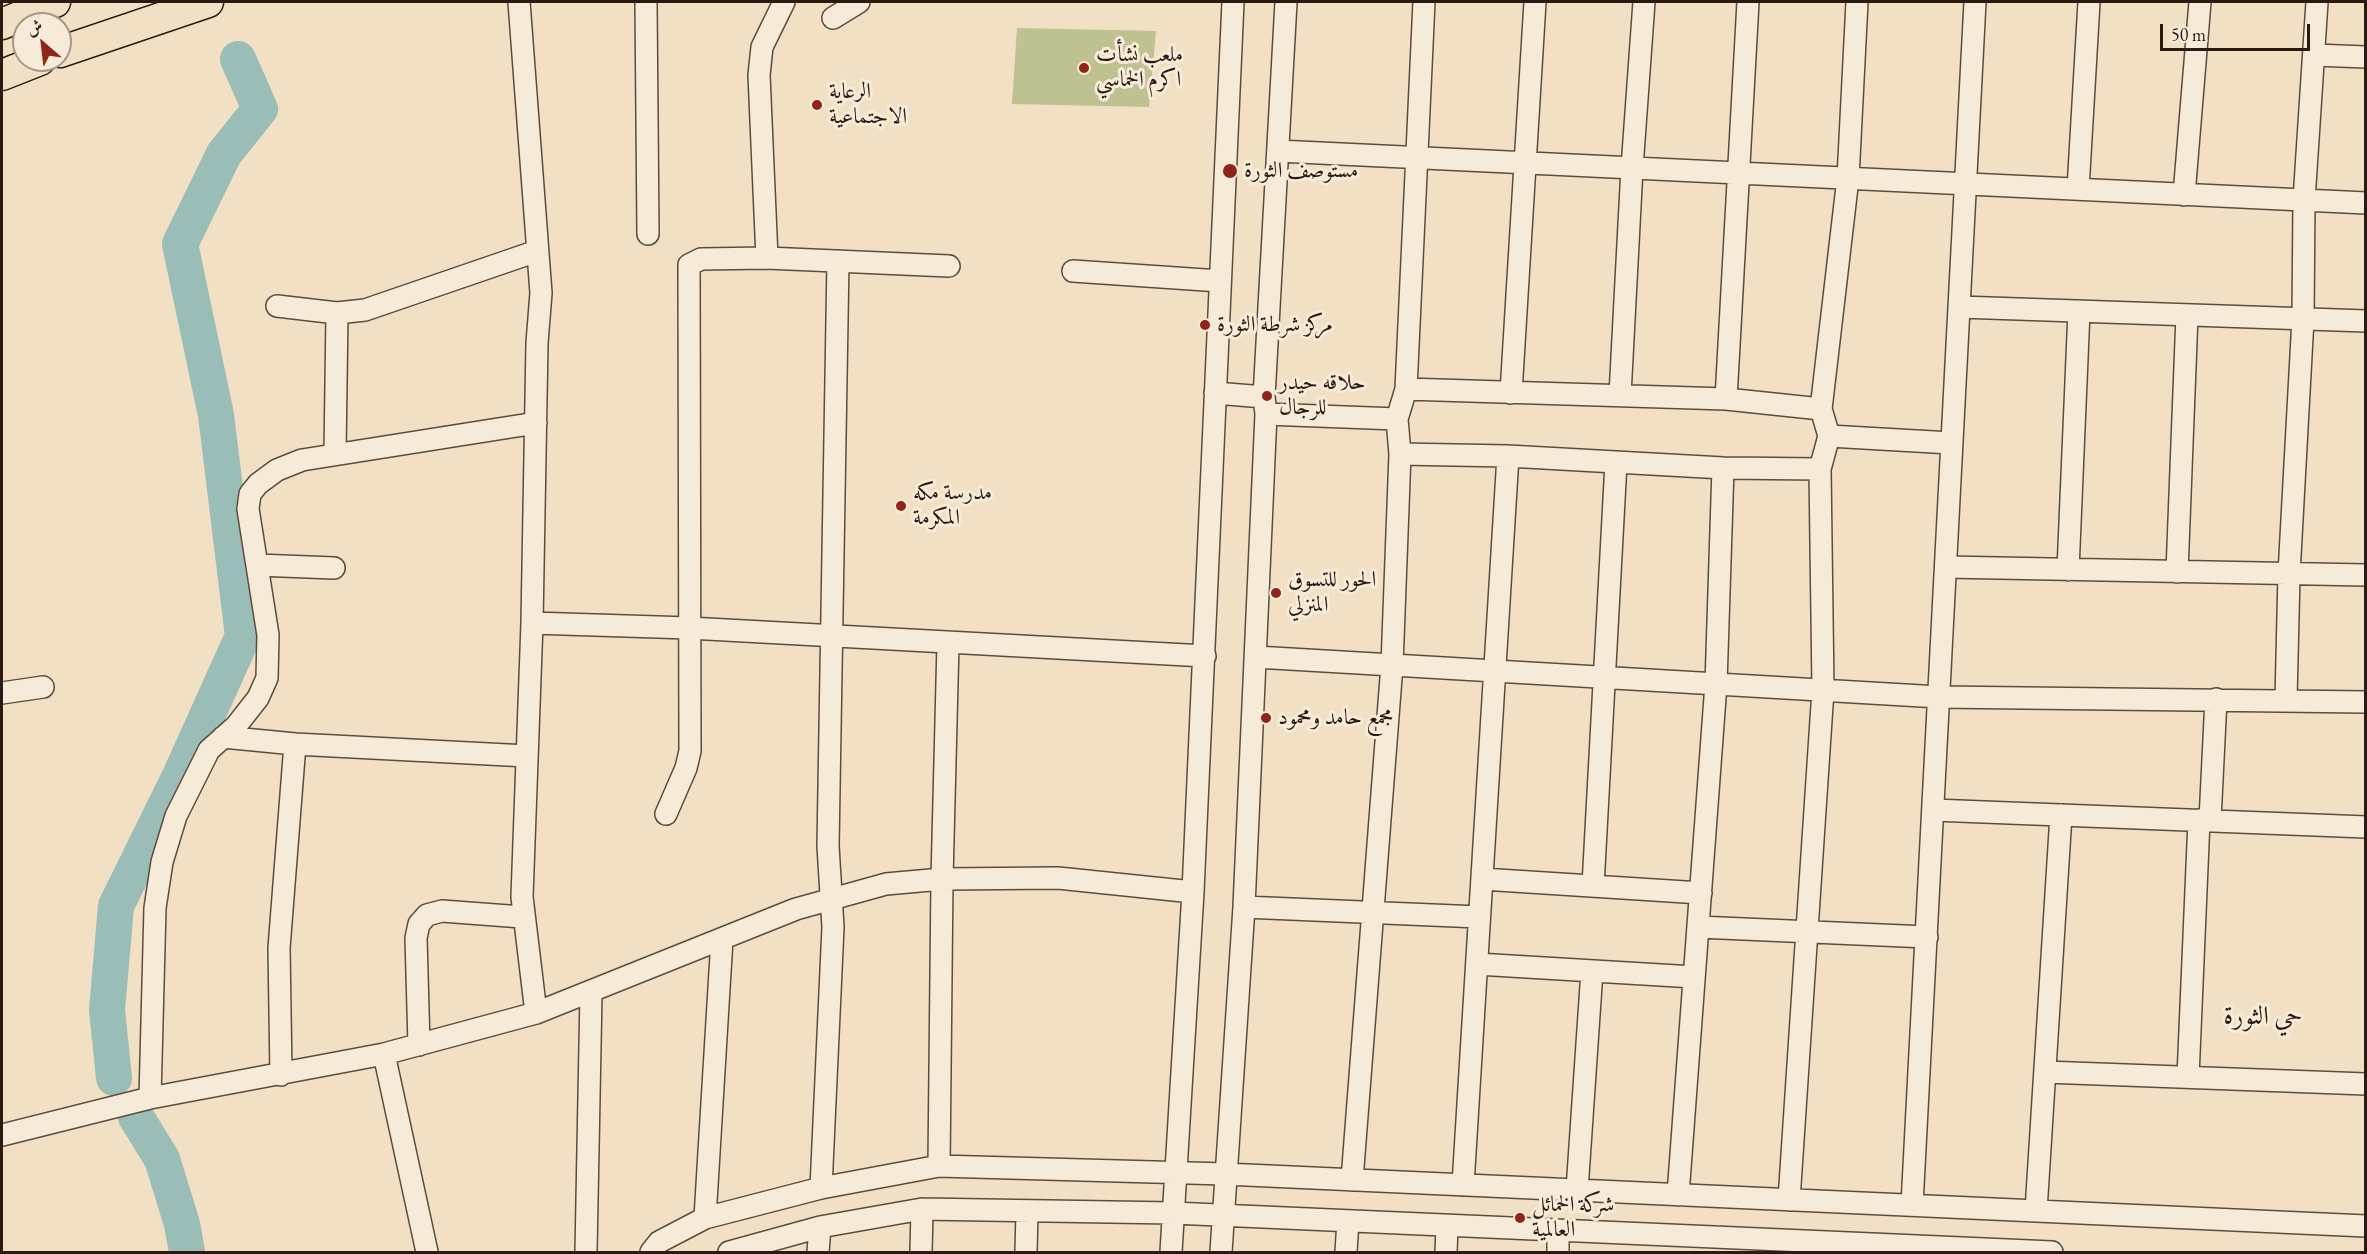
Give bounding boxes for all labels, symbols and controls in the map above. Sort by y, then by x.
north arrow [12,12,72,72]
scale bar [2163,12,2313,50]
text: ش [22,14,46,40]
text: 50 m [2171,23,2206,46]
place label: ملعب نشأت اكرم الخماسي [1096,42,1183,94]
marker: ملعب نشأت اكرم الخماسي [1077,61,1091,75]
place label: الرعاية الاجتماعية [829,79,907,130]
marker: الرعاية الاجتماعية [810,98,824,112]
place label: مستوصف الثورة [1244,158,1358,184]
marker: مستوصف الثورة [1221,162,1239,180]
place label: مركز شرطة الثورة [1217,312,1333,338]
marker: مركز شرطة الثورة [1198,318,1212,332]
place label: حلاقه حيدر للرجال [1279,370,1366,422]
marker: حلاقه حيدر للرجال [1260,389,1274,403]
place label: مدرسة مكه المكرمة [913,480,992,532]
marker: مدرسة مكه المكرمة [894,499,908,513]
place label: الحور للتسوق المنزلي [1288,567,1376,618]
marker: الحور للتسوق المنزلي [1269,586,1283,600]
place label: مجمع حامد ومحمود [1278,705,1393,731]
marker: مجمع حامد ومحمود [1259,711,1273,725]
district label: حي الثورة [2223,1001,2303,1033]
place label: شركة الخمائل العالمية [1532,1192,1614,1244]
marker: شركة الخمائل العالمية [1513,1211,1527,1225]

